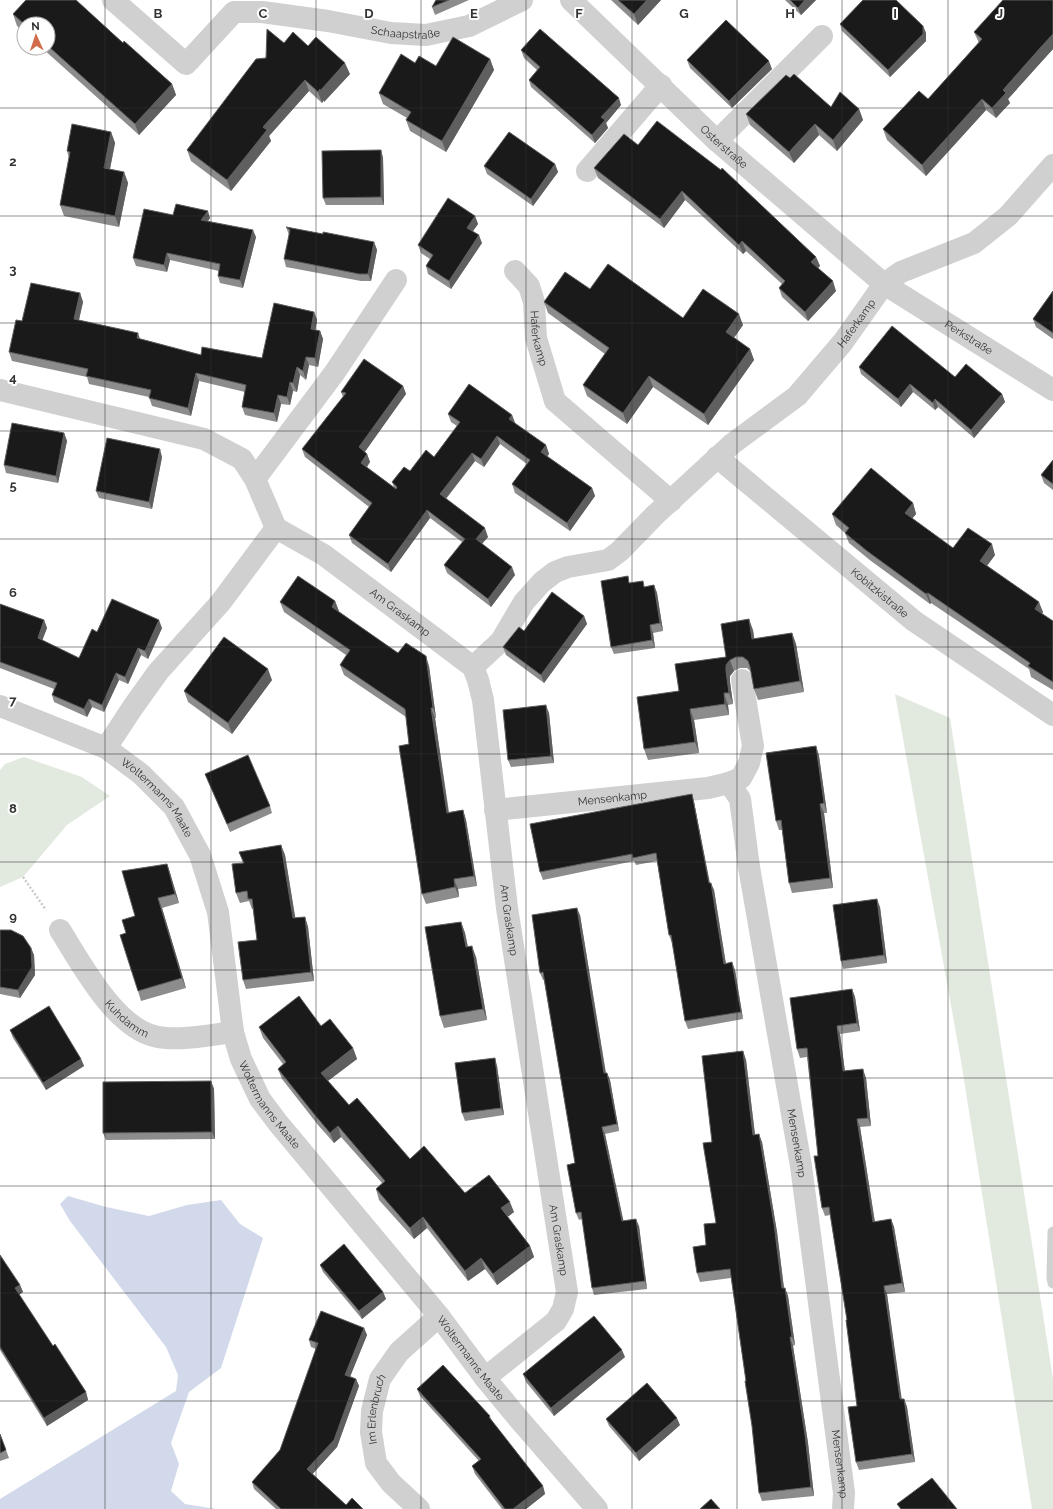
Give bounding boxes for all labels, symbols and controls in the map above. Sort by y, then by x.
text: B [154,6,163,21]
text: C [259,6,268,21]
text: D [364,6,374,21]
text: E [470,6,478,21]
text: F [575,6,583,21]
text: G [679,6,689,21]
text: H [785,6,795,21]
text: I [893,6,897,21]
text: J [997,6,1003,21]
north arrow [16,16,56,56]
text: N [31,20,40,33]
street label: Schaapstraße [370,23,442,42]
street label: Osterstraße [697,122,751,172]
text: 2 [9,154,17,169]
text: 3 [9,262,17,277]
street label: Haferkamp [835,297,878,351]
street label: Haferkamp [527,310,550,368]
street label: Perkstraße [942,318,996,358]
text: 4 [9,370,17,385]
text: 5 [9,478,17,493]
street label: Kobitzkistraße [848,565,912,621]
text: 6 [9,585,17,600]
street label: Am Graskamp [367,586,433,640]
text: 7 [9,693,17,708]
street label: Woltermanns Maate [118,755,195,840]
street label: Mensenkamp [577,788,648,808]
text: 8 [9,801,17,816]
street label: Am Graskamp [497,884,520,957]
text: 9 [9,909,17,924]
street label: Kuhdamm [102,997,151,1041]
street label: Woltermanns Maate [236,1059,303,1152]
street label: Mensenkamp [784,1108,808,1178]
street label: Am Graskamp [546,1204,570,1277]
street label: Woltermanns Maate [434,1313,507,1404]
street label: Im Erlenbruch [365,1371,389,1445]
street label: Mensenkamp [829,1429,850,1499]

